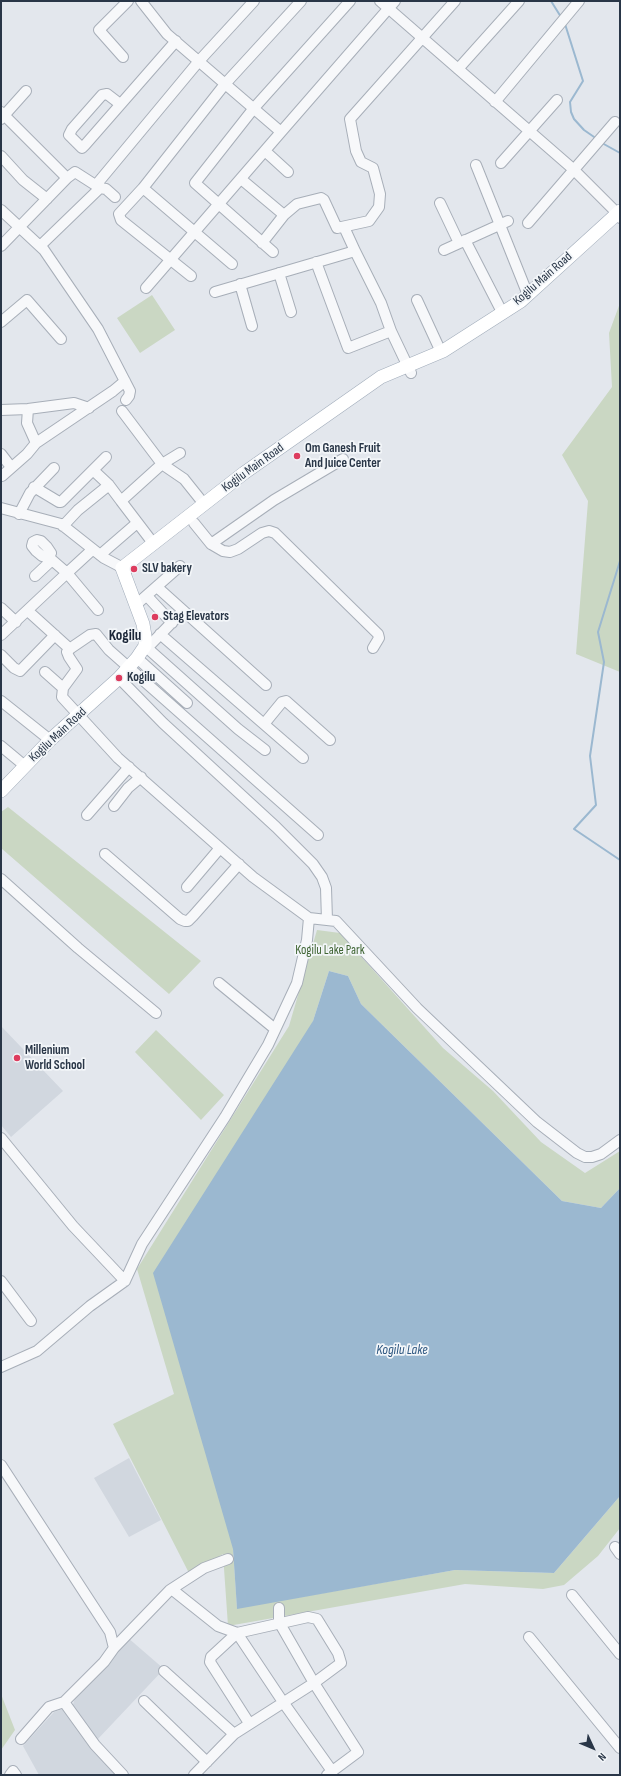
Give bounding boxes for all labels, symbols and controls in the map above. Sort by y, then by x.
street label: Kogilu Main Road [510,249,576,309]
street label: Kogilu Main Road [219,440,287,496]
place label: Om Ganesh Fruit And Juice Center [305,441,381,472]
marker: Om Ganesh Fruit And Juice Center [292,451,302,461]
place label: SLV bakery [142,561,192,577]
marker: SLV bakery [129,564,139,574]
place label: Stag Elevators [163,609,229,625]
marker: Stag Elevators [150,612,160,622]
district label: Kogilu [109,627,141,645]
place label: Kogilu [127,670,155,686]
marker: Kogilu [114,673,124,683]
street label: Kogilu Main Road [26,704,90,766]
park label: Kogilu Lake Park [295,943,365,959]
place label: Millenium World School [25,1043,85,1074]
marker: Millenium World School [12,1053,22,1063]
water label: Kogilu Lake [376,1342,428,1358]
north arrow [573,1728,613,1768]
text: N [595,1750,609,1763]

